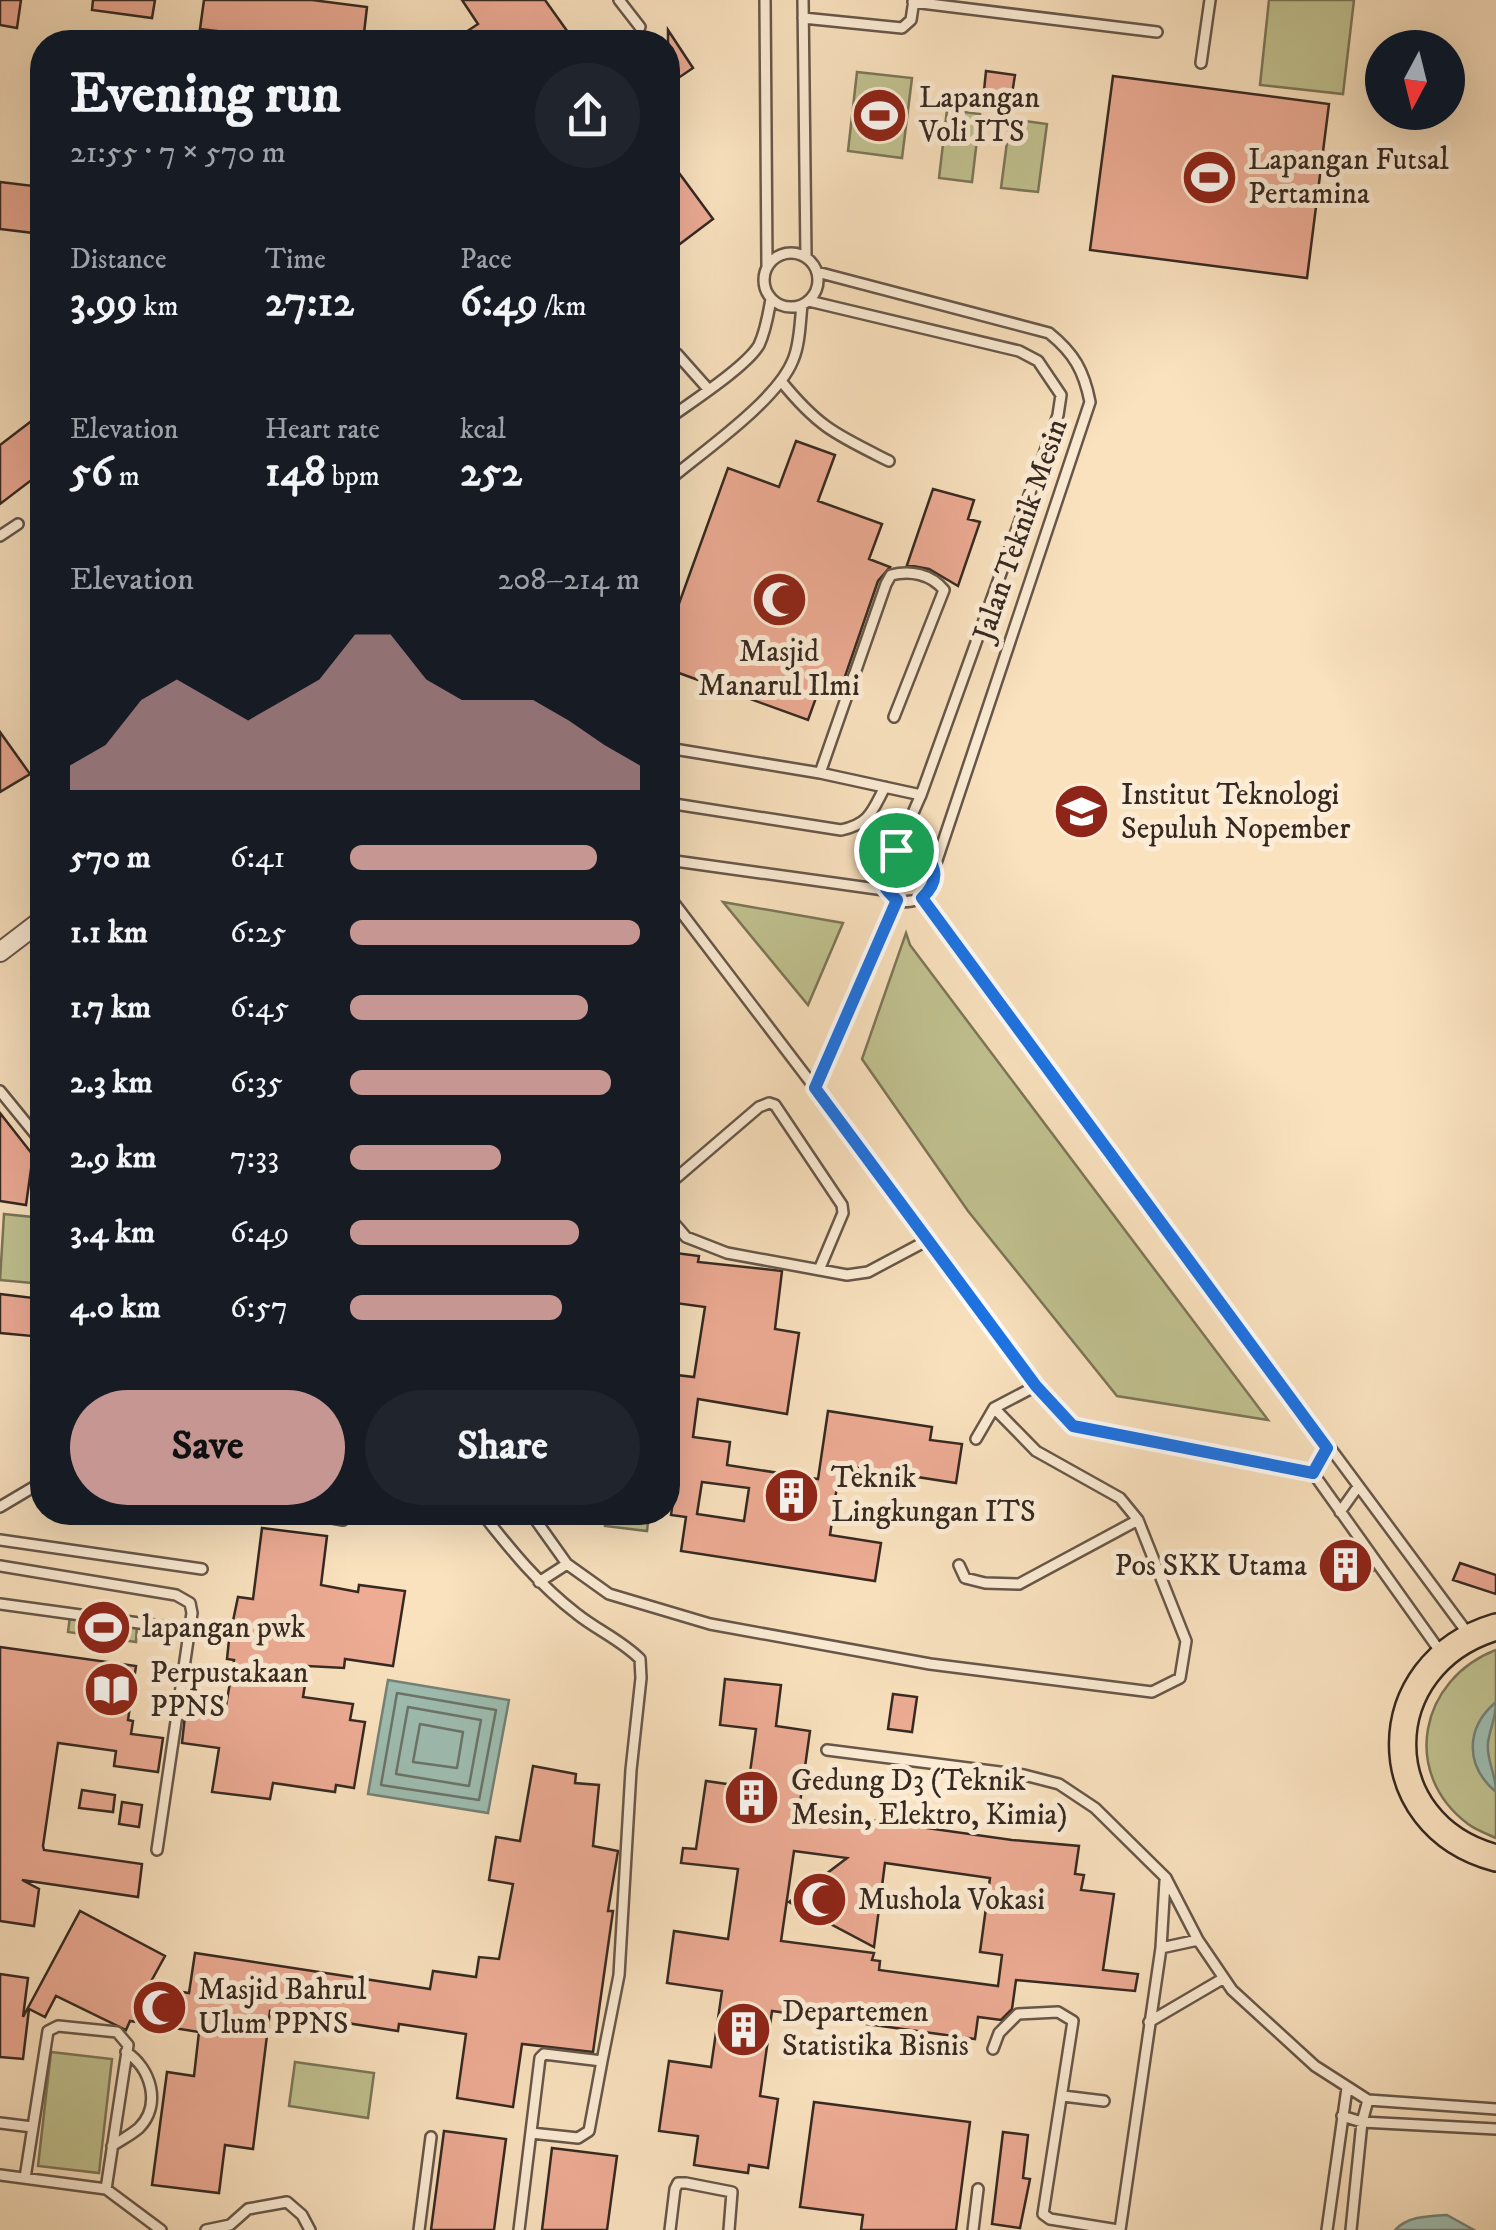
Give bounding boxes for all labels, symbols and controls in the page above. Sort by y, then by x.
north arrow [1365,30,1465,130]
map controls [1365,30,1465,130]
text: Evening run [70,61,341,130]
button: share [535,63,640,168]
place label: Lapangan Voli ITS [918,80,1040,151]
sports icon: Lapangan Voli ITS [850,85,910,145]
text: 21:55 · 7 × 570 m [70,133,286,173]
place label: Lapangan Futsal Pertamina [1248,142,1449,213]
sports icon: Lapangan Futsal Pertamina [1179,147,1239,207]
text: Distance [70,242,166,277]
text: Time [265,242,326,277]
text: Pace [460,242,512,277]
text: 3.99 [70,277,138,329]
text: 27:12 [265,277,354,329]
text: 6:49 [460,277,538,329]
text: km [138,289,178,324]
text: /km [538,289,587,324]
text: Elevation [70,412,178,447]
text: Heart rate [265,412,380,447]
text: kcal [460,412,506,447]
street label: Jalan Teknik Mesin [965,414,1076,649]
text: 56 [70,447,113,499]
text: 148 [265,447,326,499]
text: 252 [460,447,522,499]
text: m [113,459,140,494]
text: bpm [326,459,380,494]
text: Elevation [70,560,194,600]
text: 208–214 m [497,560,640,600]
mosque icon: Masjid Manarul Ilmi [749,570,809,630]
place label: Masjid Manarul Ilmi [698,634,860,705]
place label: Institut Teknologi Sepuluh Nopember [1121,777,1350,848]
school or university icon: Institut Teknologi Sepuluh Nopember [1052,782,1112,842]
pin [854,808,939,893]
icon: arrive [869,823,924,878]
text: 570 m [70,838,151,878]
text: 6:41 [230,838,285,878]
text: 1.1 km [70,913,148,953]
text: 6:25 [230,913,286,953]
text: 1.7 km [70,988,151,1028]
text: 6:45 [230,988,289,1028]
text: 2.3 km [70,1063,152,1103]
text: 6:35 [230,1063,283,1103]
text: 2.9 km [70,1138,157,1178]
text: 7:33 [230,1138,279,1178]
text: 3.4 km [70,1213,155,1253]
text: 6:49 [230,1213,289,1253]
text: 4.0 km [70,1288,161,1328]
text: 6:57 [230,1288,288,1328]
button: Save [70,1390,345,1505]
button: Share [365,1390,640,1505]
place label: Teknik Lingkungan ITS [831,1460,1036,1531]
building icon: Teknik Lingkungan ITS [762,1465,822,1525]
building icon: Pos SKK Utama [1316,1536,1376,1596]
place label: Pos SKK Utama [1115,1548,1307,1585]
sports icon: lapangan pwk [73,1598,133,1658]
place label: lapangan pwk [142,1610,305,1647]
place label: Perpustakaan PPNS [150,1655,309,1726]
library icon: Perpustakaan PPNS [81,1660,141,1720]
place label: Gedung D3 (Teknik Mesin, Elektro, Kimia) [791,1763,1068,1834]
building icon: Gedung D3 (Teknik Mesin, Elektro, Kimia) [722,1768,782,1828]
mosque icon: Mushola Vokasi [789,1870,849,1930]
place label: Mushola Vokasi [858,1882,1045,1919]
place label: Masjid Bahrul Ulum PPNS [198,1972,367,2043]
mosque icon: Masjid Bahrul Ulum PPNS [129,1977,189,2037]
place label: Departemen Statistika Bisnis [782,1994,969,2065]
building icon: Departemen Statistika Bisnis [713,1999,773,2059]

